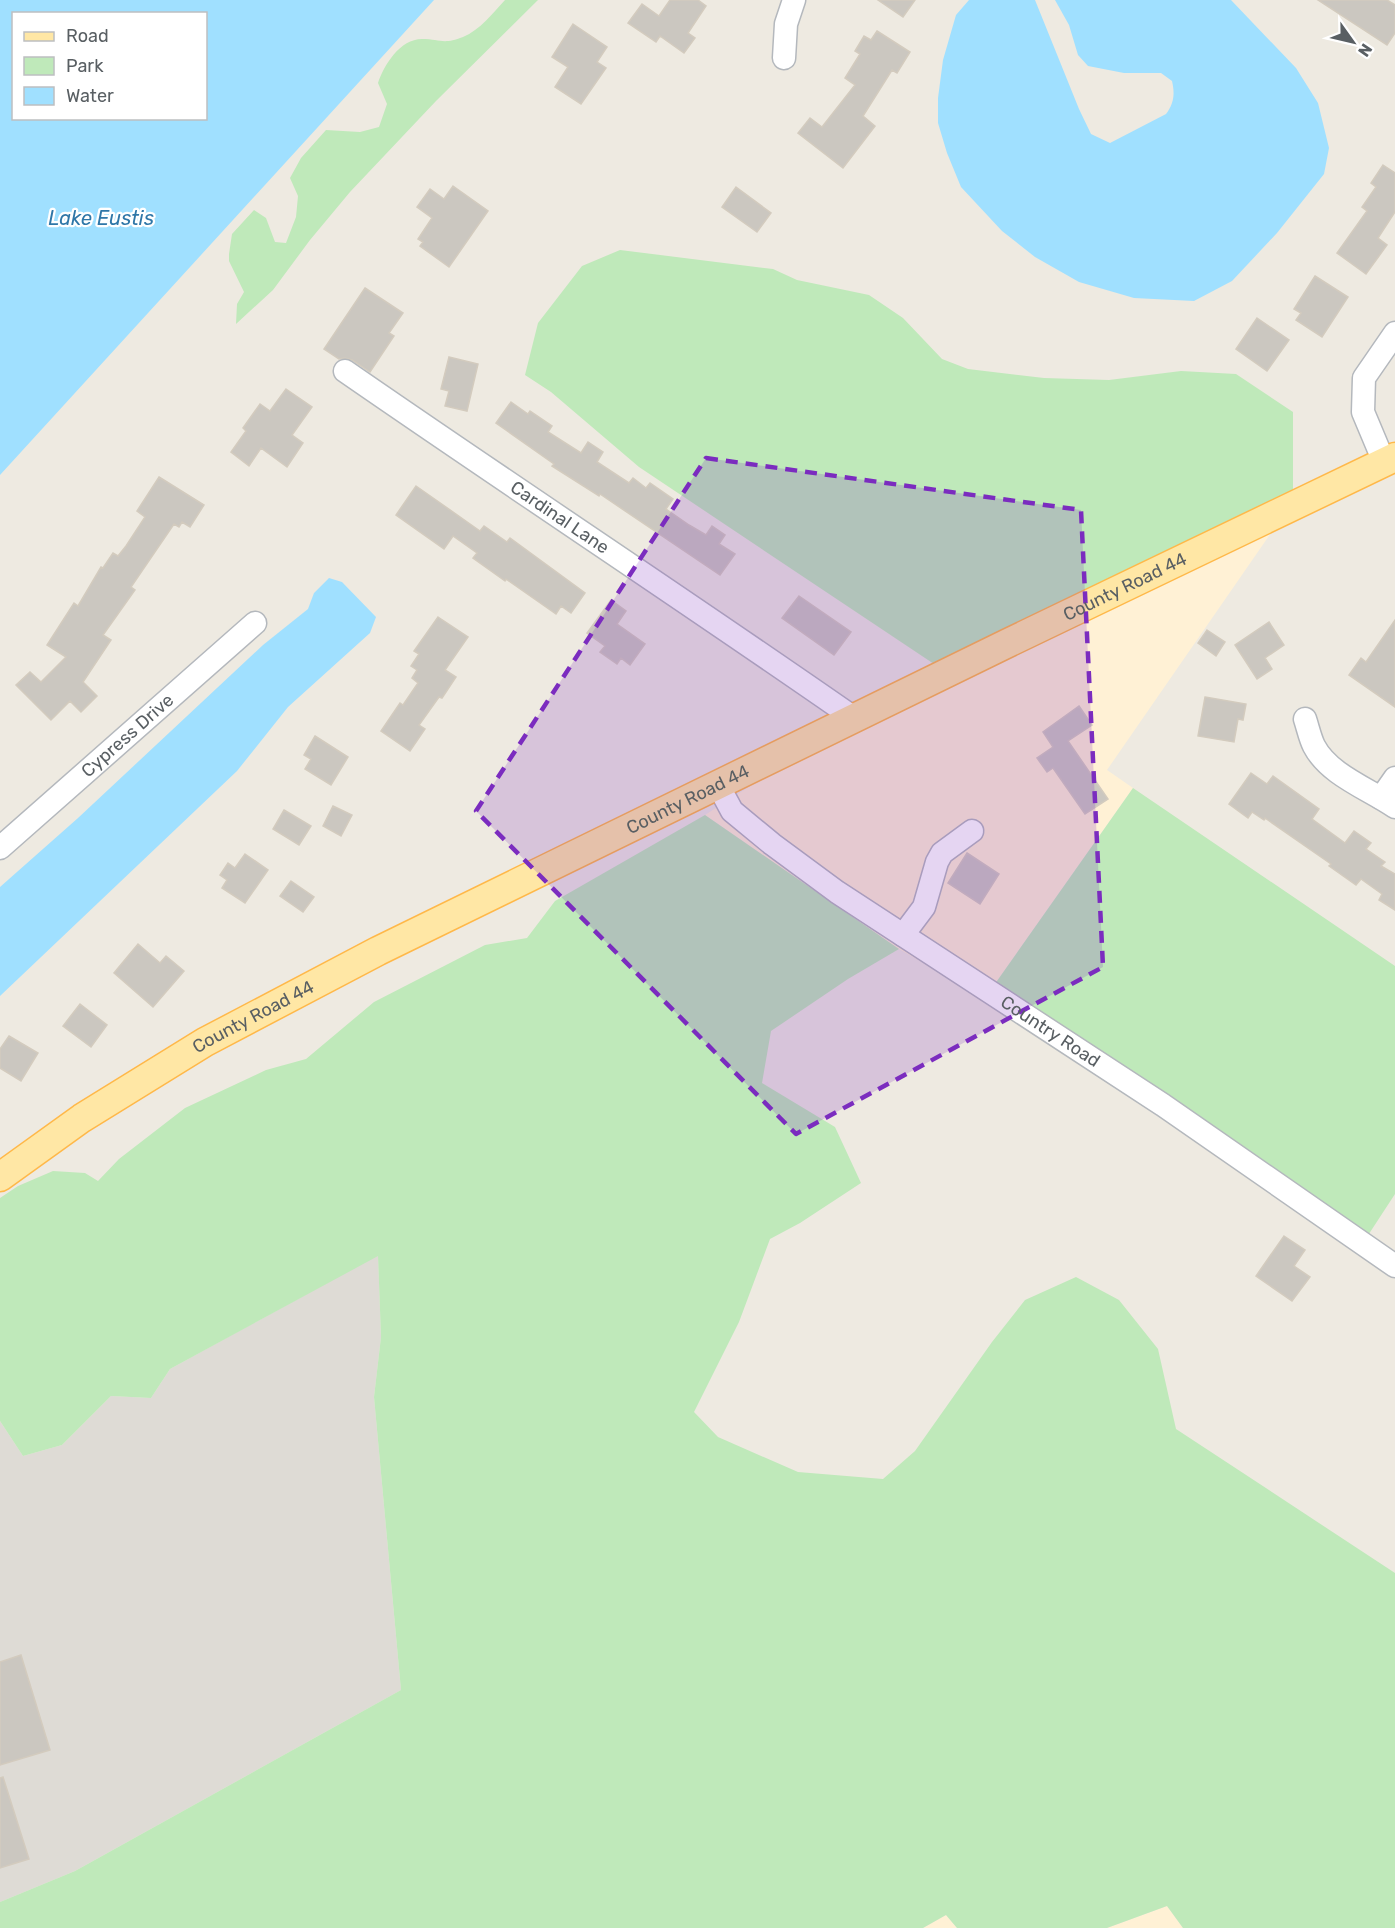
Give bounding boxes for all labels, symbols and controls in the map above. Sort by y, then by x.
legend [12,12,207,120]
north arrow [1323,12,1383,72]
text: Road [66,25,109,47]
text: N [1354,40,1376,60]
text: Park [66,55,104,77]
text: Water [66,85,114,107]
water label: Lake Eustis [48,206,154,230]
street label: Cardinal Lane [506,476,613,559]
street label: County Road 44 [1060,548,1190,626]
street label: Cypress Drive [77,689,178,782]
street label: County Road 44 [623,760,753,839]
street label: County Road 44 [188,976,318,1058]
street label: Country Road [996,991,1104,1072]

